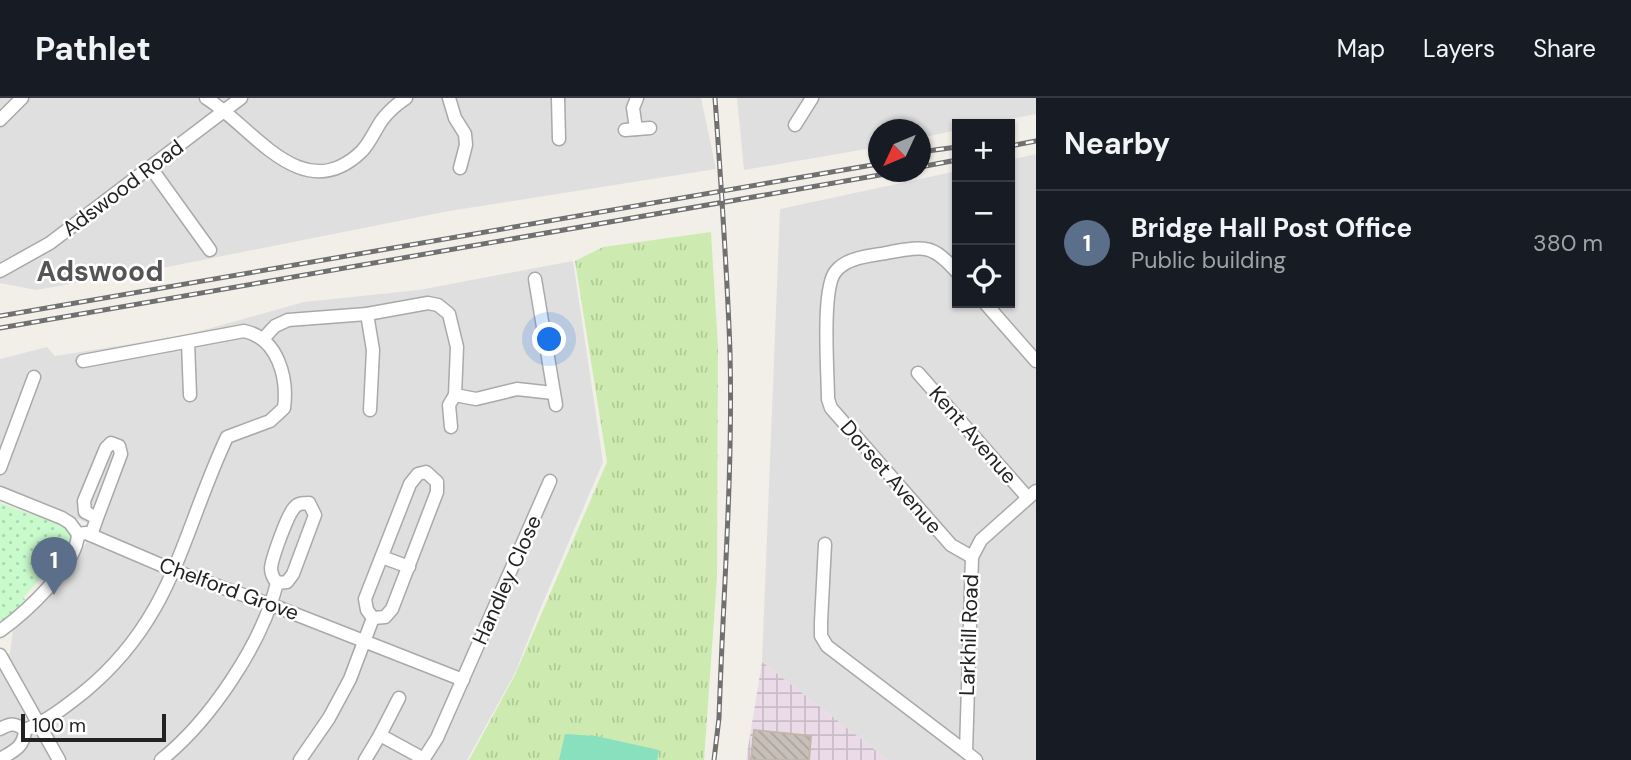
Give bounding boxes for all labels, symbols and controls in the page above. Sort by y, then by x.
text: Pathlet [35,27,151,70]
text: Map [1337,33,1385,64]
text: Layers [1423,33,1495,64]
text: Share [1533,33,1596,64]
north arrow [868,119,931,182]
map controls [952,119,1015,308]
button: + [952,119,1015,182]
text: Nearby [1064,124,1170,163]
street label: Adswood Road [57,133,189,243]
button: − [952,182,1015,245]
text: Bridge Hall Post Office [1131,211,1412,245]
text: 1 [1083,228,1091,258]
text: 380 m [1533,228,1603,258]
button: locate [952,245,1015,308]
text: Public building [1131,245,1286,275]
district label: Adswood [36,253,164,290]
your location [532,322,566,356]
street label: Kent Avenue [923,380,1023,490]
street label: Dorset Avenue [834,414,948,540]
street label: Handley Close [466,511,548,649]
pin: 1 [31,537,77,595]
street label: Chelford Grove [155,551,303,627]
street label: Larkhill Road [953,574,985,696]
scale bar [21,711,166,743]
text: 100 m [32,713,86,738]

